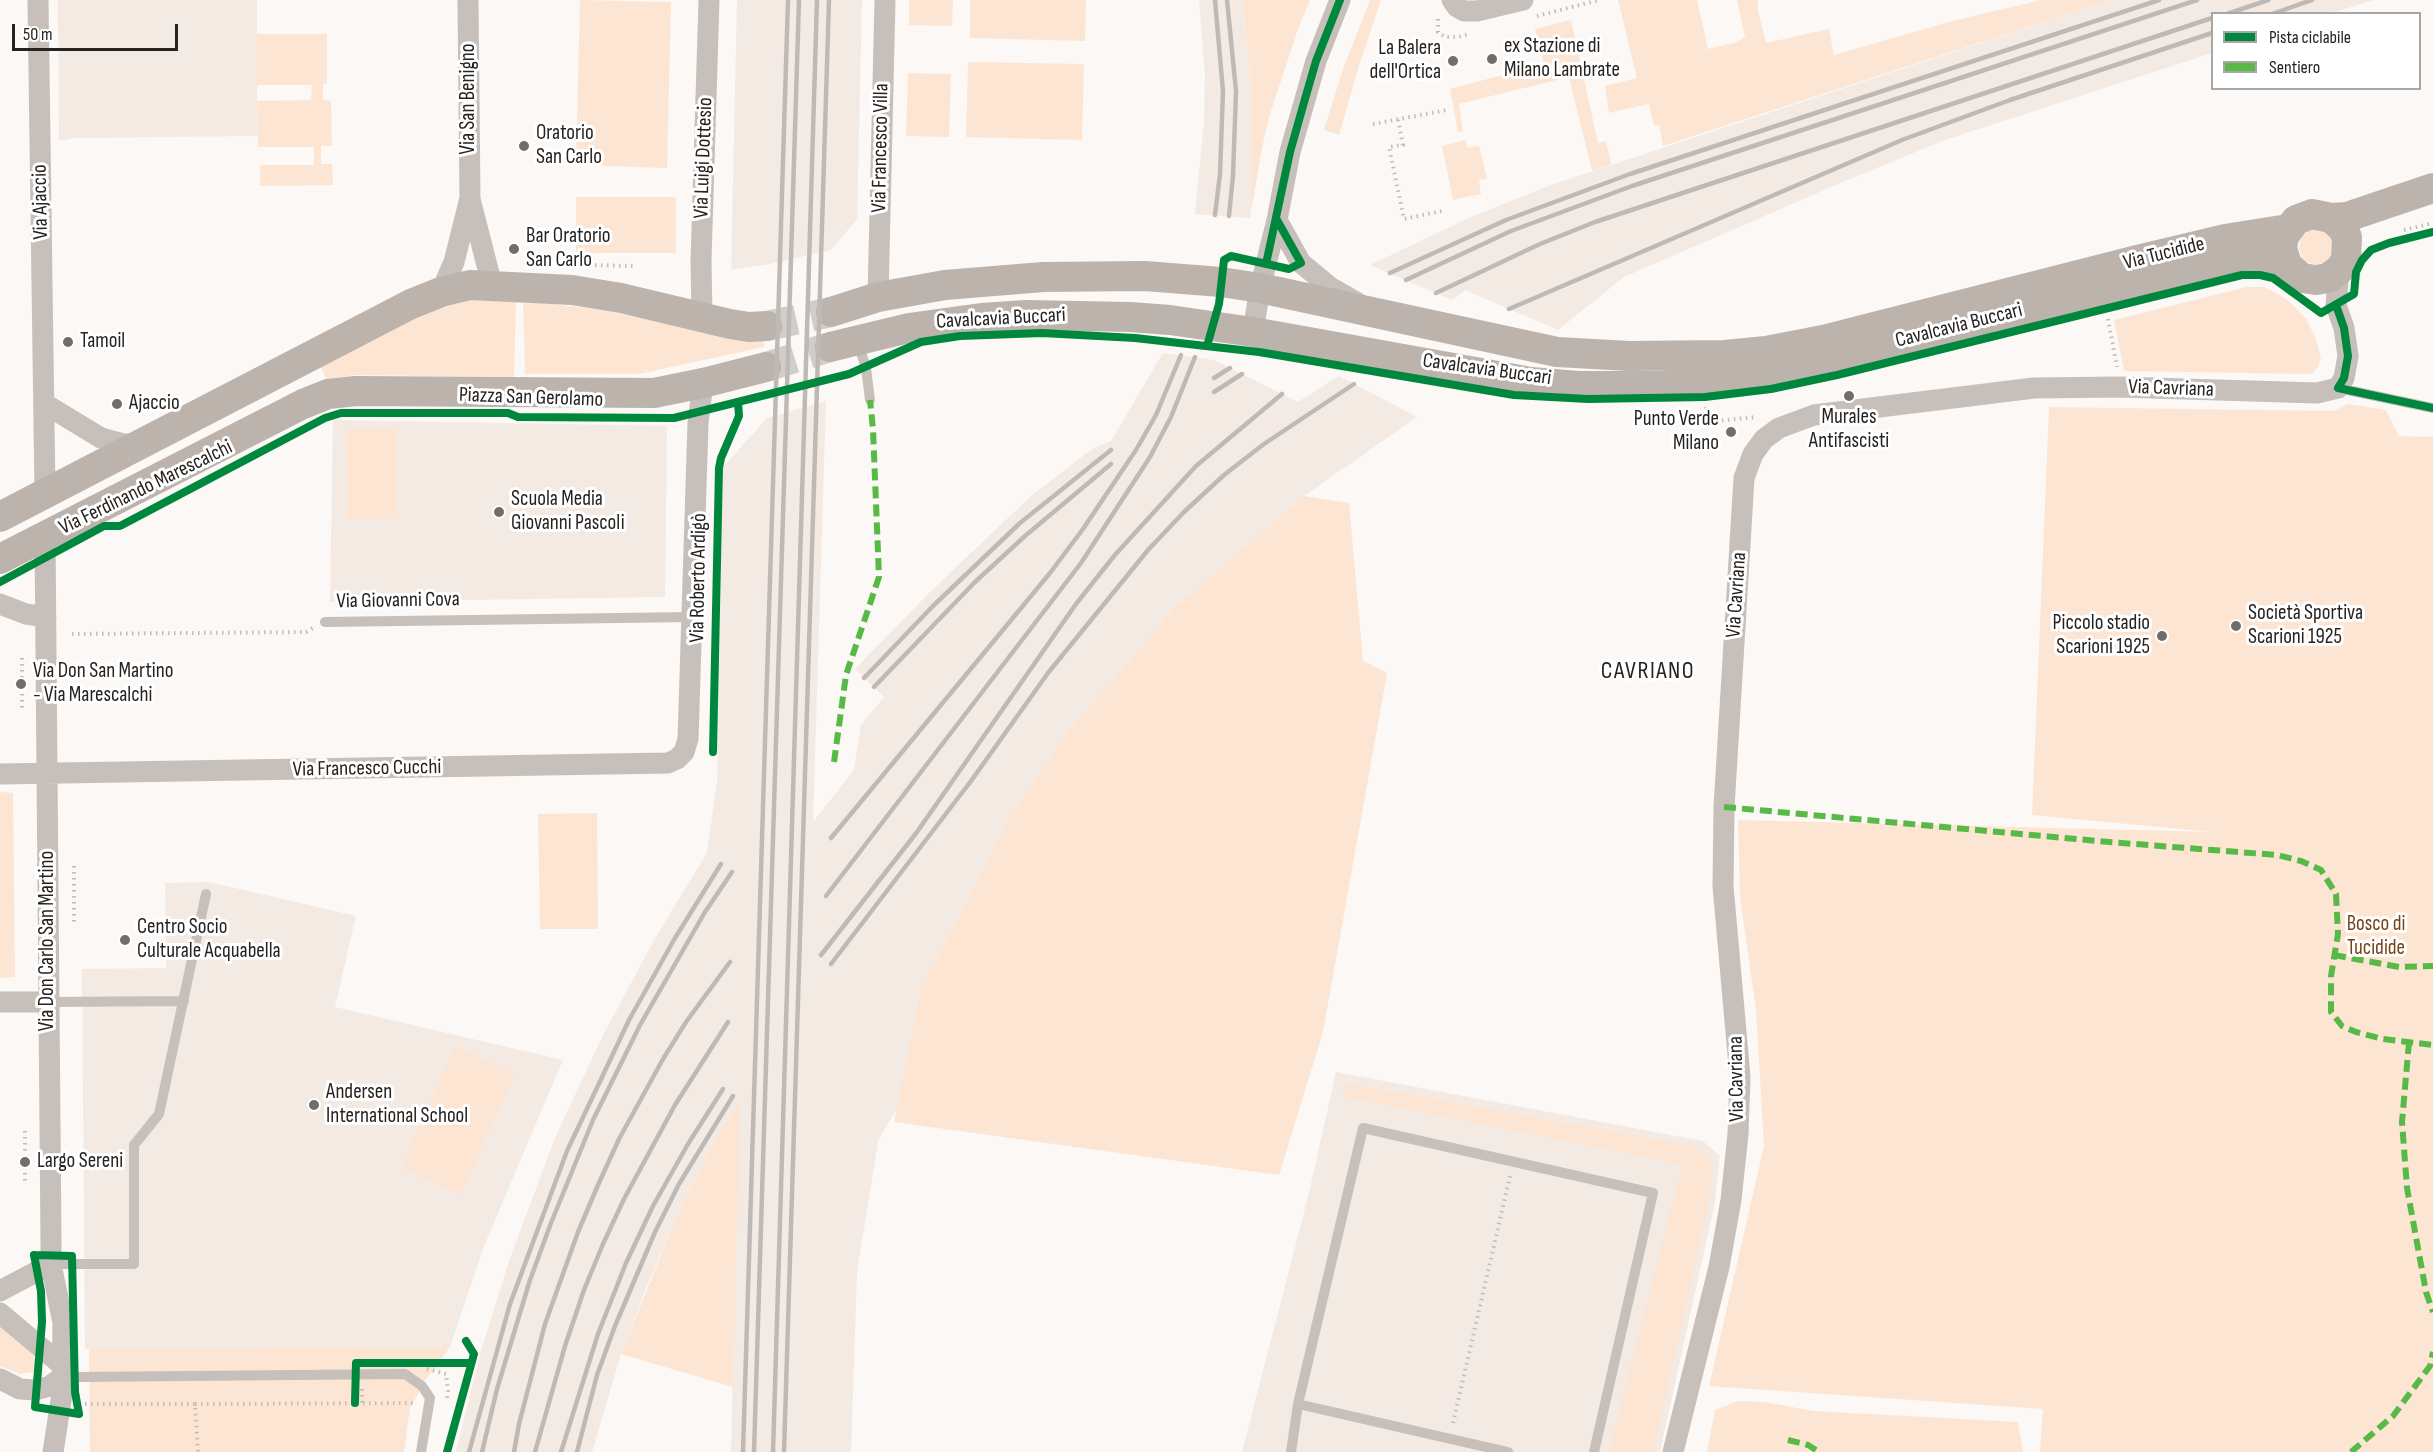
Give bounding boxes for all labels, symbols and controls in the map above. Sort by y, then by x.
scale bar [15,12,182,50]
legend [2211,12,2421,90]
text: 50 m [23,24,53,45]
text: Pista ciclabile [2269,27,2351,48]
place label: ex Stazione di Milano Lambrate [1504,34,1620,84]
place label: La Balera dell'Ortica [1370,36,1441,86]
street label: Via San Benigno [456,44,482,154]
marker: ex Stazione di Milano Lambrate [1485,52,1499,66]
marker: La Balera dell'Ortica [1446,54,1460,68]
text: Sentiero [2269,57,2320,78]
street label: Via Francesco Villa [867,83,895,213]
street label: Via Luigi Dottesio [689,97,719,219]
place label: Oratorio San Carlo [536,121,602,171]
marker: Oratorio San Carlo [517,139,531,153]
street label: Via Ajaccio [28,164,54,240]
place label: Bar Oratorio San Carlo [526,224,611,274]
street label: Via Tucidide [2121,232,2207,276]
marker: Bar Oratorio San Carlo [507,242,521,256]
street label: Cavalcavia Buccari [1893,298,2025,354]
street label: Cavalcavia Buccari [936,303,1066,335]
place label: Tamoil [80,329,125,355]
marker: Tamoil [61,335,75,349]
street label: Cavalcavia Buccari [1421,348,1553,392]
street label: Via Cavriana [2128,375,2214,403]
street label: Piazza San Gerolamo [458,383,604,413]
marker: Murales Antifascisti [1842,389,1856,403]
place label: Ajaccio [129,391,180,417]
marker: Ajaccio [110,397,124,411]
place label: Murales Antifascisti [1809,405,1889,455]
place label: Punto Verde Milano [1634,407,1719,457]
marker: Punto Verde Milano [1724,425,1738,439]
street label: Via Ferdinando Marescalchi [55,435,237,541]
place label: Scuola Media Giovanni Pascoli [511,487,625,537]
marker: Scuola Media Giovanni Pascoli [492,505,506,519]
street label: Via Roberto Ardigò [685,513,713,643]
street label: Via Cavriana [1721,551,1753,639]
street label: Via Giovanni Cova [336,587,460,615]
place label: Società Sportiva Scarioni 1925 [2248,601,2363,651]
place label: Piccolo stadio Scarioni 1925 [2053,611,2150,661]
marker: Società Sportiva Scarioni 1925 [2229,619,2243,633]
marker: Piccolo stadio Scarioni 1925 [2155,629,2169,643]
district label: CAVRIANO [1601,658,1695,686]
place label: Via Don San Martino - Via Marescalchi [33,659,173,709]
marker: Via Don San Martino - Via Marescalchi [14,677,28,691]
street label: Via Francesco Cucchi [292,755,442,783]
street label: Via Don Carlo San Martino [35,851,61,1031]
park label: Bosco di Tucidide [2347,912,2405,962]
place label: Centro Socio Culturale Acquabella [137,915,281,965]
marker: Centro Socio Culturale Acquabella [118,933,132,947]
street label: Via Cavriana [1724,1036,1750,1122]
place label: Andersen International School [326,1080,468,1130]
marker: Andersen International School [307,1098,321,1112]
place label: Largo Sereni [37,1149,123,1175]
marker: Largo Sereni [18,1155,32,1169]

